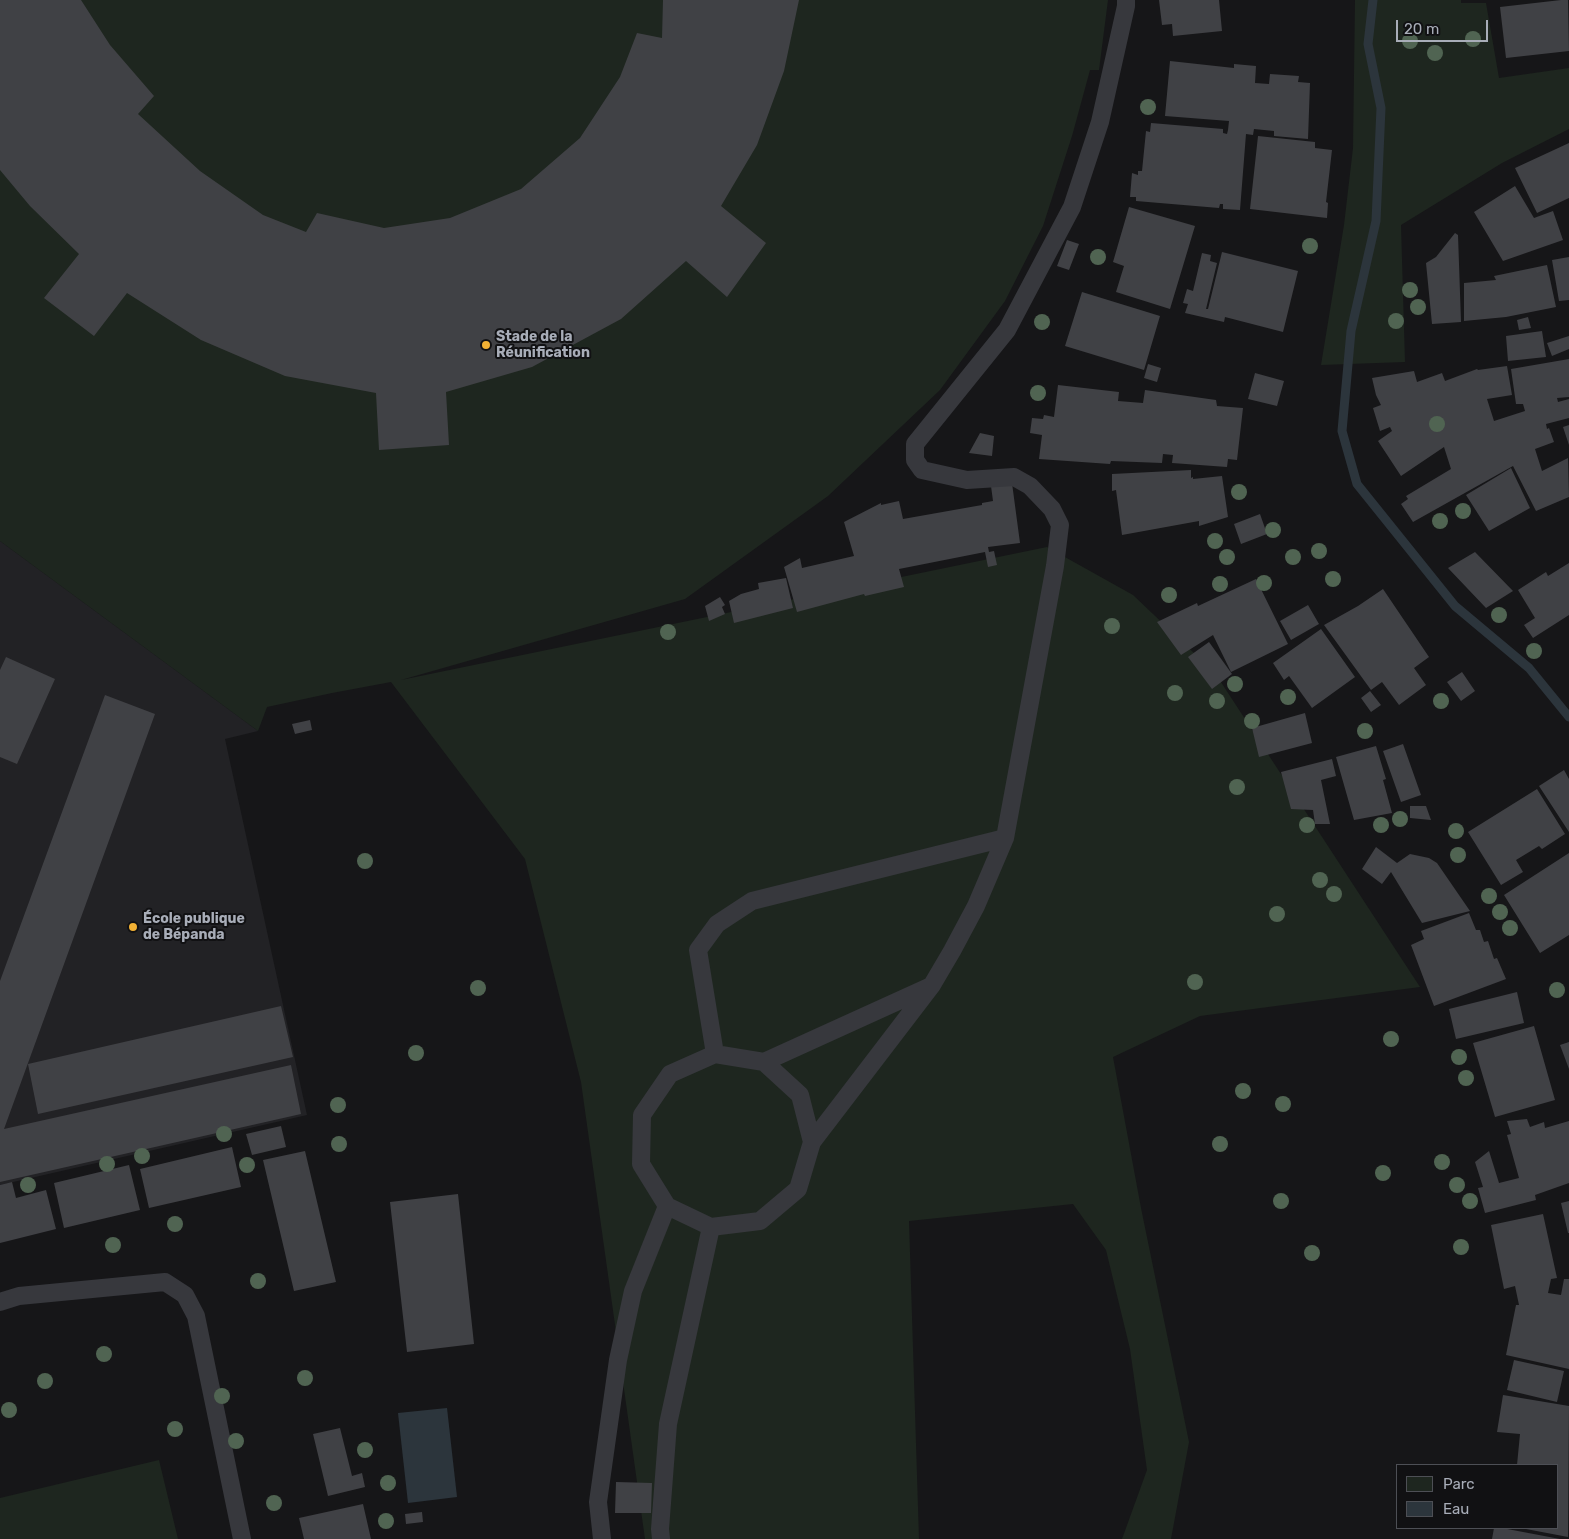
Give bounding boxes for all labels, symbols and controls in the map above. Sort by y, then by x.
scale bar [1399,10,1492,42]
text: 20 m [1404,20,1439,38]
place label: Stade de la Réunification [496,329,590,362]
marker: Stade de la Réunification [480,339,492,351]
place label: École publique de Bépanda [143,911,245,944]
marker: École publique de Bépanda [127,921,139,933]
legend [1396,1464,1559,1529]
text: Parc [1443,1475,1475,1493]
text: Eau [1443,1500,1469,1518]

